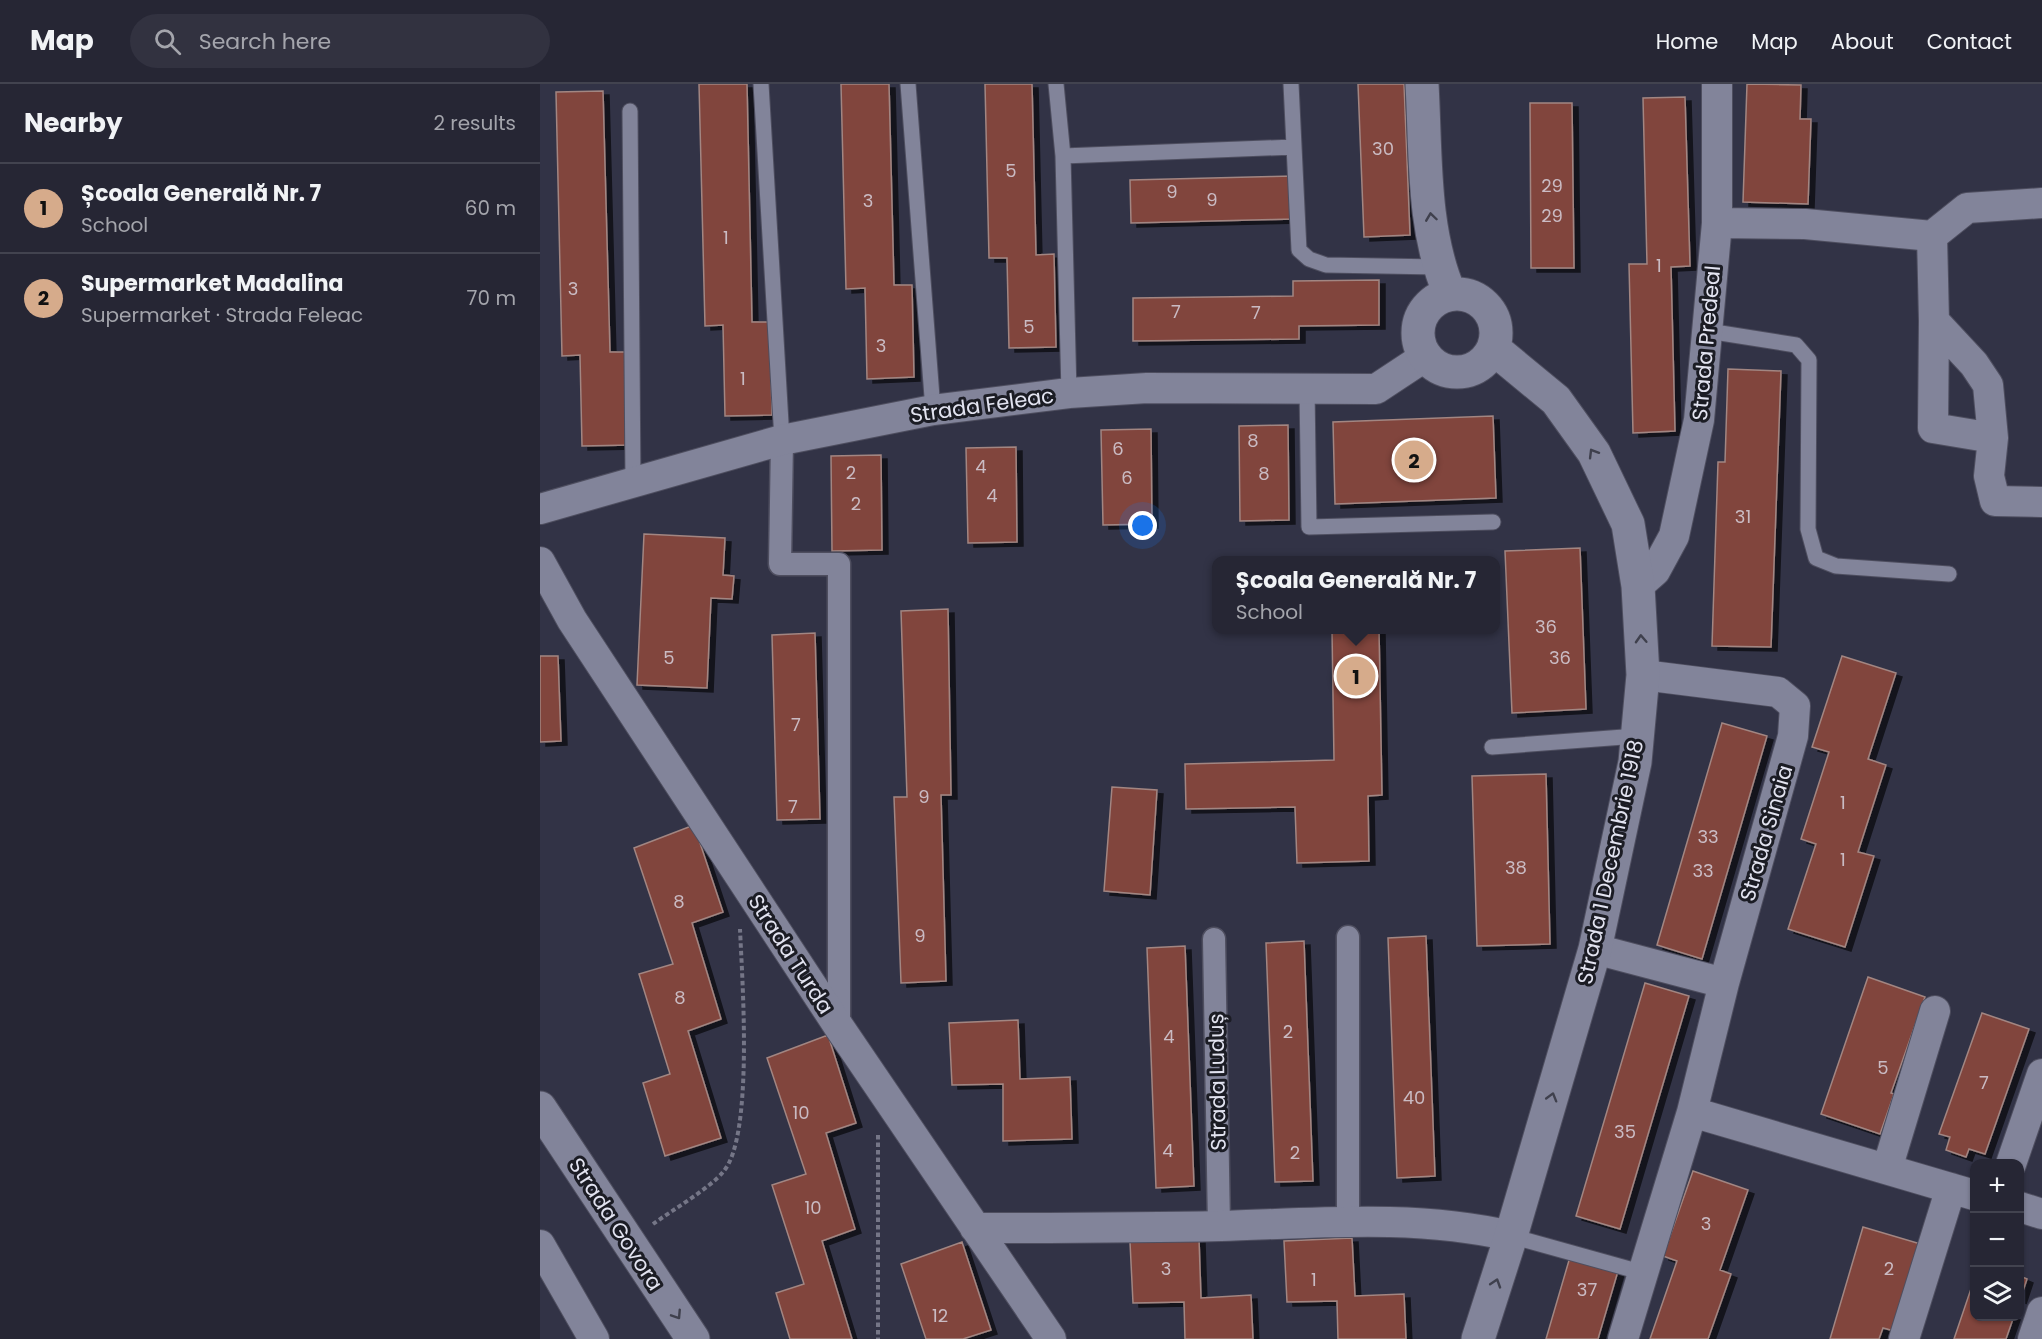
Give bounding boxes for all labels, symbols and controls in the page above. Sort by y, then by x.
search box [130,14,550,68]
text: Map [30,21,94,60]
icon: search [151,25,184,58]
text: Search here [199,26,331,57]
text: Home [1656,27,1718,56]
text: Map [1751,27,1798,56]
text: About [1831,27,1894,56]
text: Contact [1927,27,2012,56]
text: Nearby [24,105,122,141]
text: 2 results [433,109,516,137]
house number: 30 [1372,136,1394,161]
house number: 5 [1005,158,1017,183]
house number: 29 [1541,173,1563,198]
text: Școala Generală Nr. 7 [81,178,321,209]
house number: 9 [1166,179,1178,204]
house number: 9 [1206,187,1218,212]
house number: 3 [863,188,873,213]
text: 1 [40,194,47,222]
text: 60 m [465,194,516,222]
house number: 29 [1541,203,1563,228]
text: School [81,211,148,239]
one-way arrow [1425,213,1437,222]
house number: 1 [723,225,729,250]
house number: 1 [1656,253,1662,278]
street label: Strada Predeal [1685,264,1727,422]
text: Supermarket Madalina [81,268,343,299]
house number: 3 [568,276,578,301]
text: 2 [38,284,49,312]
text: 70 m [467,284,516,312]
house number: 7 [1171,299,1181,324]
house number: 7 [1251,300,1261,325]
text: Supermarket · Strada Feleac [81,301,363,329]
house number: 5 [1023,314,1035,339]
house number: 3 [876,333,886,358]
house number: 1 [740,366,746,391]
street label: Strada Feleac [908,381,1056,429]
house number: 8 [1247,428,1259,453]
house number: 6 [1112,436,1124,461]
pin: 2 [1394,438,1434,482]
one-way arrow [1589,449,1601,459]
house number: 4 [975,454,987,479]
house number: 2 [846,460,856,485]
house number: 8 [1258,461,1270,486]
house number: 6 [1121,465,1133,490]
house number: 4 [986,483,998,508]
house number: 2 [851,491,861,516]
house number: 31 [1735,504,1751,529]
your location [1128,511,1157,540]
popup [1212,556,1500,634]
text: Școala Generală Nr. 7 [1236,565,1476,596]
text: School [1236,598,1303,626]
house number: 36 [1535,614,1557,639]
one-way arrow [1634,635,1647,644]
house number: 5 [663,645,675,670]
house number: 36 [1549,645,1571,670]
pin: 1 [1336,654,1376,698]
house number: 7 [791,712,801,737]
street label: Strada 1 Decembrie 1918 [1570,737,1650,987]
street label: Strada Sinaia [1733,761,1799,905]
house number: 9 [918,784,930,809]
house number: 1 [1840,790,1846,815]
house number: 7 [788,794,798,819]
house number: 33 [1697,824,1719,849]
house number: 1 [1840,847,1846,872]
house number: 38 [1505,855,1527,880]
house number: 33 [1692,858,1714,883]
house number: 8 [673,889,685,914]
street label: Strada Turda [742,889,840,1019]
house number: 9 [914,923,926,948]
house number: 8 [674,985,686,1010]
street label: Strada Luduș [1201,1013,1233,1151]
house number: 2 [1283,1019,1293,1044]
house number: 4 [1163,1024,1175,1049]
house number: 5 [1877,1055,1889,1080]
house number: 7 [1979,1070,1989,1095]
house number: 40 [1403,1085,1425,1110]
one-way arrow [1545,1092,1557,1103]
house number: 10 [792,1100,810,1125]
house number: 35 [1614,1119,1636,1144]
house number: 4 [1162,1138,1174,1163]
house number: 2 [1290,1140,1300,1165]
street label: Strada Govora [562,1152,670,1296]
map controls [1970,1159,2024,1321]
button: + [1970,1159,2024,1213]
house number: 10 [804,1195,822,1220]
house number: 3 [1701,1211,1711,1236]
button: − [1970,1213,2024,1267]
house number: 3 [1161,1256,1171,1281]
house number: 2 [1884,1256,1894,1281]
house number: 1 [1311,1267,1317,1292]
button: layers [1970,1267,2024,1321]
house number: 37 [1577,1277,1597,1302]
one-way arrow [1489,1278,1501,1289]
house number: 12 [932,1303,948,1328]
one-way arrow [669,1308,680,1319]

